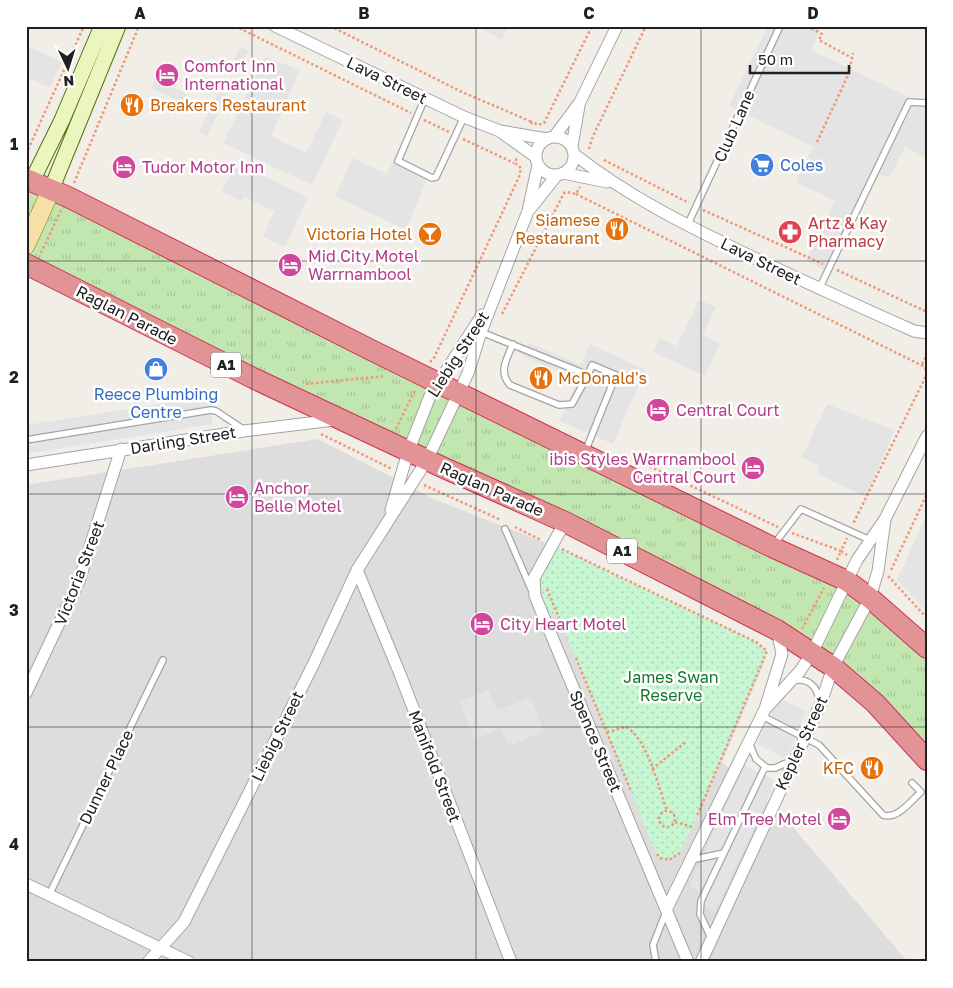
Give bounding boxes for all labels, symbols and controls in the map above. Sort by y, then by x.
text: A [134,3,146,23]
text: B [358,3,370,23]
text: C [583,3,595,23]
text: D [807,3,819,23]
north arrow [42,42,92,92]
scale bar [750,42,849,74]
text: 50 m [758,50,793,68]
street label: Lava Street [344,52,430,108]
place label: Comfort Inn International [184,56,284,94]
hotel icon: Comfort Inn International [154,62,180,88]
text: N [63,73,75,90]
street label: Club Lane [709,87,759,165]
restaurant icon: Breakers Restaurant [119,92,145,118]
place label: Breakers Restaurant [150,95,307,115]
text: 1 [10,134,18,154]
supermarket icon: Coles [749,152,775,178]
hotel icon: Tudor Motor Inn [111,154,137,180]
place label: Coles [780,155,823,175]
place label: Tudor Motor Inn [142,157,264,177]
place label: Siamese Restaurant [515,210,600,248]
place label: Artz & Kay Pharmacy [808,213,887,251]
restaurant icon: Siamese Restaurant [604,216,630,242]
pharmacy icon: Artz & Kay Pharmacy [777,219,803,245]
bar icon: Victoria Hotel [417,221,443,247]
place label: Victoria Hotel [306,224,412,244]
street label: Lava Street [718,233,804,289]
place label: Mid City Motel Warrnambool [308,246,419,284]
hotel icon: Mid City Motel Warrnambool [277,252,303,278]
street label: Raglan Parade [73,281,181,349]
street label: Liebig Street [423,307,493,401]
road number: A1 [211,352,241,378]
shop icon: Reece Plumbing Centre [143,356,169,382]
restaurant icon: McDonald's [528,365,554,391]
text: 2 [9,367,19,387]
place label: McDonald's [558,368,647,388]
place label: Reece Plumbing Centre [94,384,218,422]
hotel icon: Central Court [645,397,671,423]
place label: Central Court [676,400,780,420]
street label: Darling Street [129,422,237,458]
place label: ibis Styles Warrnambool Central Court [549,449,736,487]
hotel icon: ibis Styles Warrnambool Central Court [740,455,766,481]
street label: Raglan Parade [437,457,547,521]
place label: Anchor Belle Motel [254,478,342,516]
hotel icon: Anchor Belle Motel [224,484,250,510]
street label: Victoria Street [50,518,108,628]
road number: A1 [607,538,637,564]
text: 3 [9,600,19,620]
hotel icon: City Heart Motel [469,611,495,637]
place label: City Heart Motel [500,614,626,634]
park label: James Swan Reserve [623,667,719,705]
street label: Spence Street [566,687,626,795]
street label: Liebig Street [247,688,307,784]
street label: Kepler Street [770,693,832,793]
street label: Manifold Street [404,707,466,825]
street label: Dunner Place [74,726,138,828]
restaurant icon: KFC [859,755,885,781]
place label: KFC [823,758,854,778]
hotel icon: Elm Tree Motel [826,806,852,832]
place label: Elm Tree Motel [708,809,822,829]
text: 4 [9,834,19,854]

